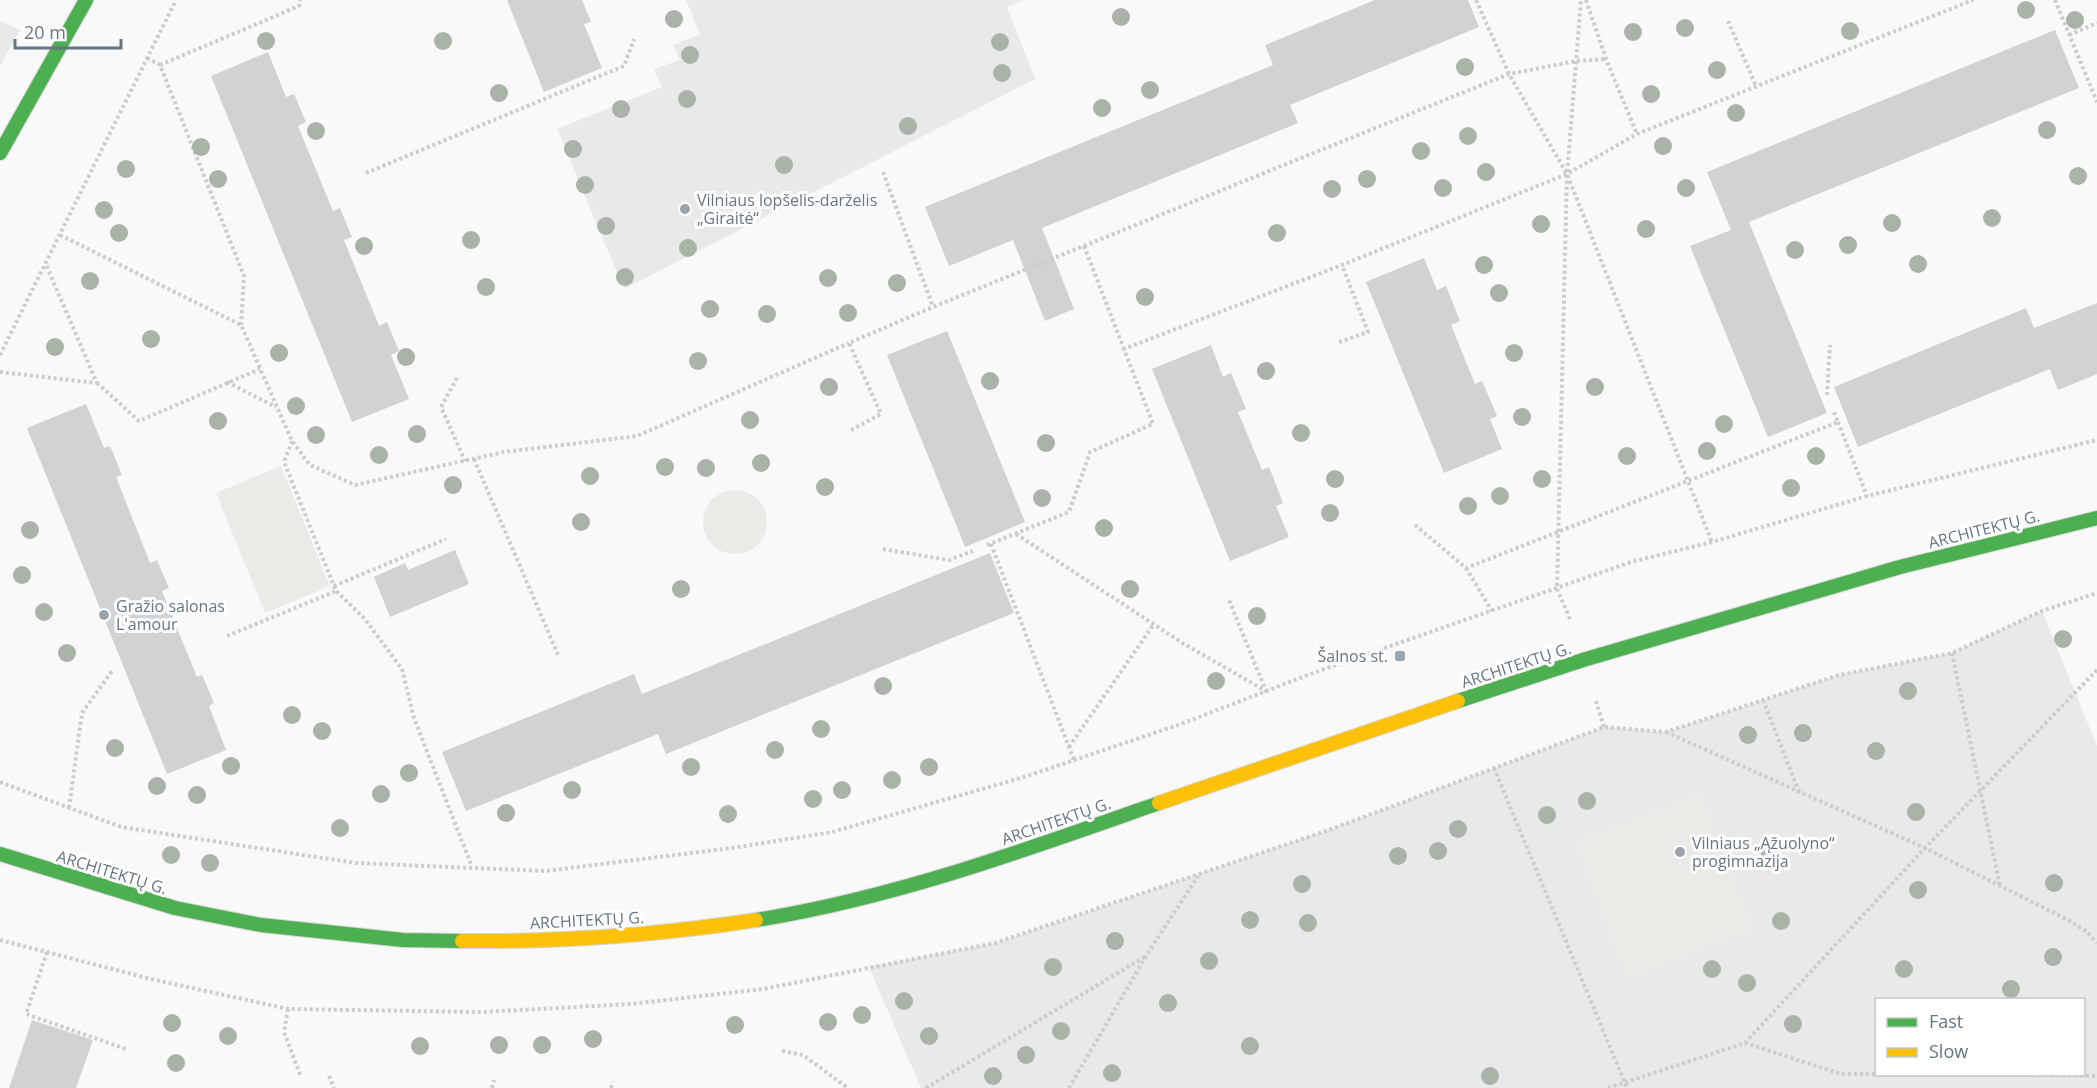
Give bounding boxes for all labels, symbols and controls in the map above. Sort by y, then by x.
scale bar [15,12,122,50]
text: 20 m [24,20,66,44]
place label: Vilniaus lopšelis-darželis „Giraitė“ [697,189,877,229]
marker: Vilniaus lopšelis-darželis „Giraitė“ [678,202,692,216]
street label: ARCHITEKTŲ G. [1926,504,2042,554]
place label: Gražio salonas L'amour [116,595,225,635]
marker: Gražio salonas L'amour [97,608,111,622]
street label: ARCHITEKTŲ G. [1458,637,1574,693]
place label: Šalnos st. [1318,645,1388,667]
marker: Šalnos st. [1393,649,1407,663]
street label: ARCHITEKTŲ G. [998,792,1114,850]
place label: Vilniaus „Ąžuolyno“ progimnazija [1692,832,1835,872]
street label: ARCHITEKTŲ G. [54,845,170,899]
marker: Vilniaus „Ąžuolyno“ progimnazija [1673,845,1687,859]
street label: ARCHITEKTŲ G. [529,906,645,934]
legend [1875,998,2085,1076]
text: Fast [1929,1009,1963,1033]
text: Slow [1929,1039,1968,1063]

